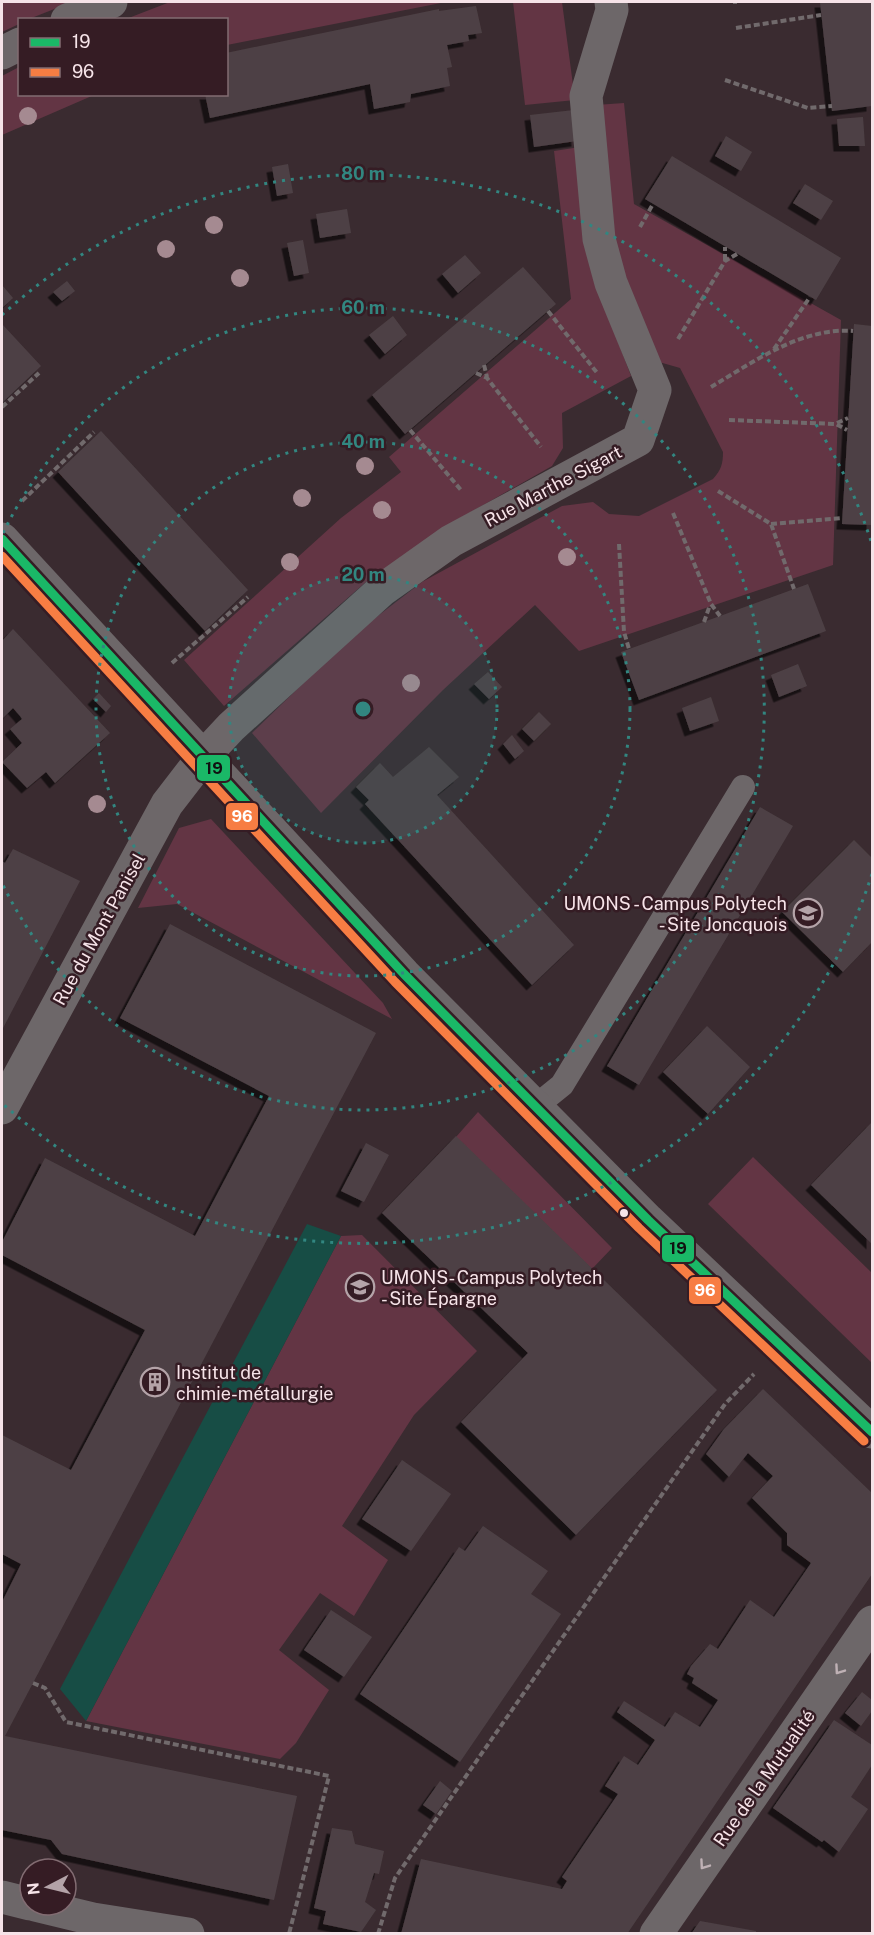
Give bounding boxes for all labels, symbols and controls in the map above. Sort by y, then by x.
legend [18,18,228,96]
text: 19 [72,31,91,52]
text: 96 [72,61,94,82]
text: 80 m [341,163,385,184]
text: 60 m [341,297,385,318]
text: 40 m [341,431,385,452]
street label: Rue Marthe Sigart [481,441,625,531]
text: 20 m [341,564,385,585]
centre of rings [353,699,373,719]
line badge: 19 [196,754,231,782]
text: 19 [205,759,223,778]
line badge: 96 [225,802,259,831]
text: 96 [231,807,253,826]
street label: Rue du Mont Panisel [48,849,150,1009]
place label: UMONS - Campus Polytech - Site Joncquois [563,893,787,935]
school or university icon: UMONS - Campus Polytech - Site Joncquois [792,897,824,929]
unlabelled marker [618,1207,630,1219]
line badge: 19 [661,1234,695,1263]
text: 19 [669,1239,687,1258]
place label: UMONS- Campus Polytech - Site Épargne [381,1267,602,1309]
school or university icon: UMONS- Campus Polytech - Site Épargne [344,1271,376,1303]
line badge: 96 [688,1276,722,1305]
text: 96 [694,1281,716,1300]
place label: Institut de chimie-métallurgie [176,1362,334,1404]
building icon: Institut de chimie-métallurgie [139,1366,171,1398]
one-way arrow [835,1664,846,1675]
street label: Rue de la Mutualité [709,1706,819,1850]
north arrow [18,1857,78,1917]
one-way arrow [700,1858,711,1869]
text: N [23,1881,44,1896]

